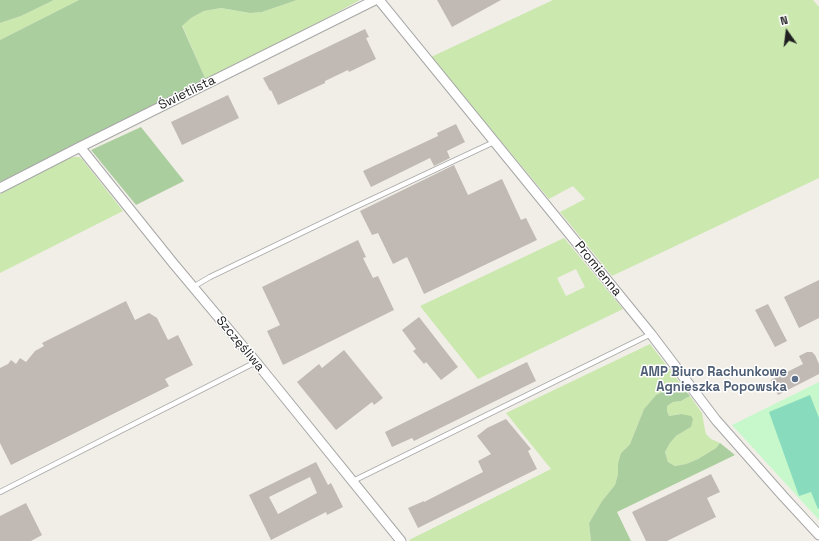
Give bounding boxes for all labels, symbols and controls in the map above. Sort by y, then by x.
north arrow [767,12,807,52]
text: N [779,13,789,28]
street label: Świetlista [156,73,218,113]
street label: Promienna [571,238,625,300]
street label: Szczęśliwa [212,313,268,375]
place label: AMP Biuro Rachunkowe Agnieszka Popowska [640,364,787,395]
marker: AMP Biuro Rachunkowe Agnieszka Popowska [790,374,800,384]

